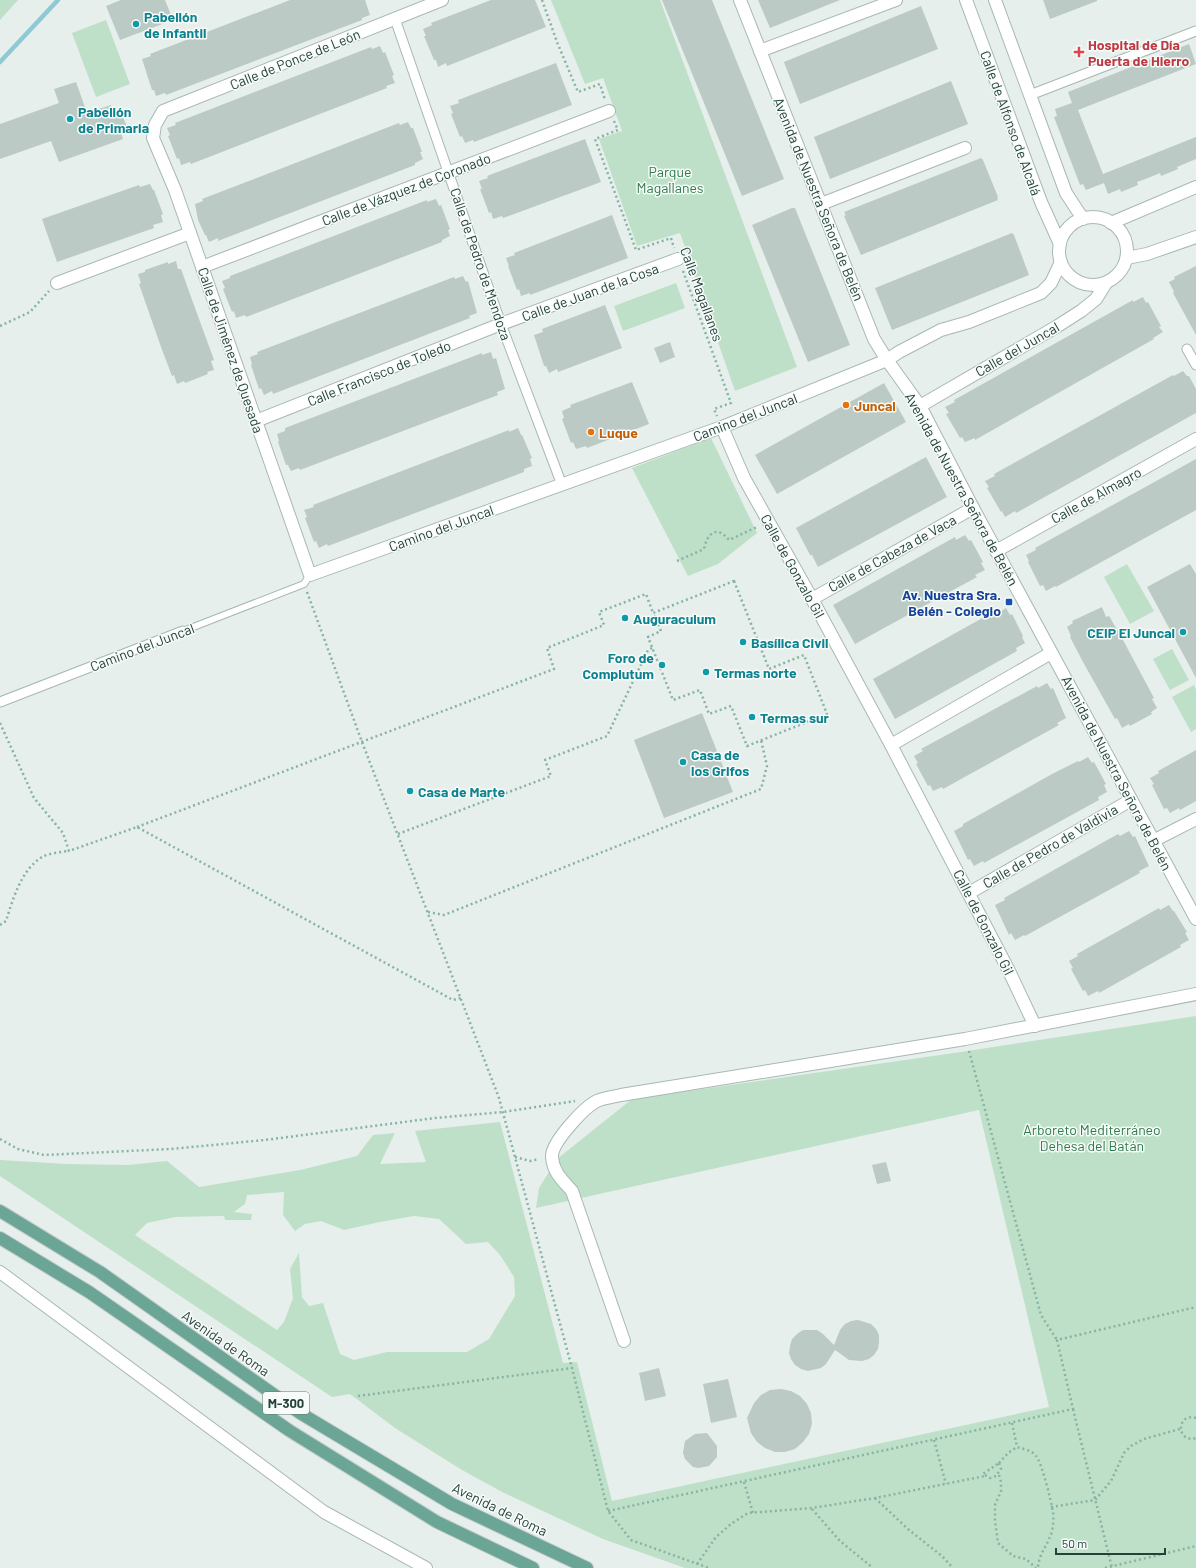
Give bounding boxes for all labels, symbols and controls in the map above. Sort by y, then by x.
place label: Pabellón de Infantil [144,8,206,41]
marker: Pabellón de Infantil [131,19,141,29]
street label: Calle de Ponce de León [227,25,363,93]
place label: Hospital de Día Puerta de Hierro [1088,36,1190,69]
marker: Hospital de Día Puerta de Hierro [1073,46,1085,58]
street label: Calle de Alfonso de Alcalá [977,48,1045,198]
street label: Avenida de Nuestra Señora de Belén [770,95,868,303]
place label: Pabellón de Primaria [78,103,149,136]
marker: Pabellón de Primaria [65,114,75,124]
street label: Calle de Vázquez de Coronado [319,149,493,229]
park label: Parque Magallanes [637,163,704,196]
street label: Calle de Pedro de Mendoza [447,185,515,343]
street label: Calle Magallanes [677,244,727,344]
street label: Calle de Juan de la Cosa [519,259,661,325]
street label: Calle de Jiménez de Quesada [195,265,267,435]
street label: Calle del Juncal [972,318,1062,380]
street label: Calle Francisco de Toledo [305,336,453,410]
street label: Camino del Juncal [690,389,800,445]
street label: Avenida de Nuestra Señora de Belén [902,390,1022,588]
place label: Juncal [854,397,896,414]
marker: Juncal [841,400,851,410]
place label: Luque [599,424,638,441]
marker: Luque [586,427,596,437]
street label: Calle de Almagro [1048,463,1144,527]
street label: Camino del Juncal [386,501,496,555]
street label: Calle de Gonzalo Gil [757,511,829,621]
street label: Calle de Cabeza de Vaca [825,511,959,595]
place label: Av. Nuestra Sra. Belén - Colegio [902,586,1001,619]
marker: Av. Nuestra Sra. Belén - Colegio [1004,597,1014,607]
place label: Auguraculum [633,610,716,627]
marker: Auguraculum [620,613,630,623]
street label: Camino del Juncal [87,619,197,675]
place label: CEIP El Juncal [1087,624,1175,641]
marker: CEIP El Juncal [1178,627,1188,637]
place label: Basílica Civil [751,634,828,651]
marker: Basílica Civil [738,637,748,647]
place label: Foro de Complutum [582,649,654,682]
marker: Foro de Complutum [657,660,667,670]
place label: Termas norte [714,664,797,681]
marker: Termas norte [701,667,711,677]
street label: Avenida de Nuestra Señora de Belén [1058,673,1176,873]
place label: Termas sur [760,709,830,726]
marker: Termas sur [747,712,757,722]
place label: Casa de los Grifos [691,746,749,779]
marker: Casa de los Grifos [678,757,688,767]
place label: Casa de Marte [418,783,506,800]
marker: Casa de Marte [405,786,415,796]
street label: Calle de Pedro de Valdivia [979,800,1121,892]
street label: Calle de Gonzalo Gil [950,866,1018,978]
park label: Arboreto Mediterráneo Dehesa del Batán [1023,1121,1161,1154]
street label: Avenida de Roma [179,1306,273,1380]
road number: M-300 [263,1392,309,1414]
street label: Avenida de Roma [450,1479,550,1539]
scale bar [1056,1530,1165,1556]
text: 50 m [1062,1536,1087,1550]

